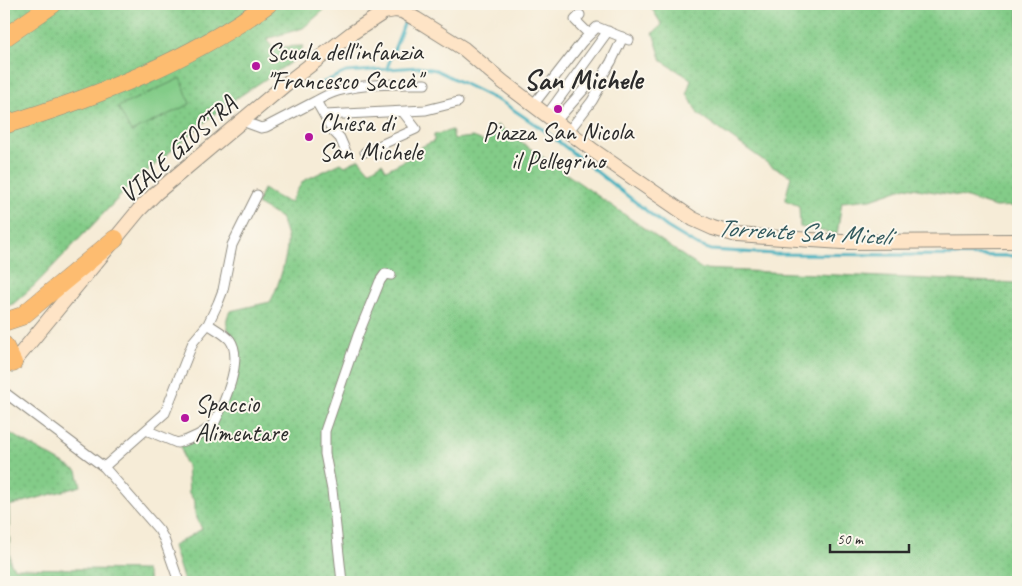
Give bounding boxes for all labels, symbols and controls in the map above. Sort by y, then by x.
place label: Scuola dell'infanzia "Francesco Saccà" [266,36,427,97]
marker: Scuola dell'infanzia "Francesco Saccà" [250,60,262,72]
district label: San Michele [524,62,645,97]
street label: VIALE GIOSTRA [113,88,244,210]
marker: Piazza San Nicola il Pellegrino [552,103,564,115]
place label: Chiesa di San Michele [319,107,424,168]
place label: Piazza San Nicola il Pellegrino [483,116,635,177]
marker: Chiesa di San Michele [303,131,315,143]
water label: Torrente San Miceli [716,211,898,253]
place label: Spaccio Alimentare [195,388,289,449]
marker: Spaccio Alimentare [179,412,191,424]
scale bar [830,521,908,553]
text: 50 m [837,530,864,549]

